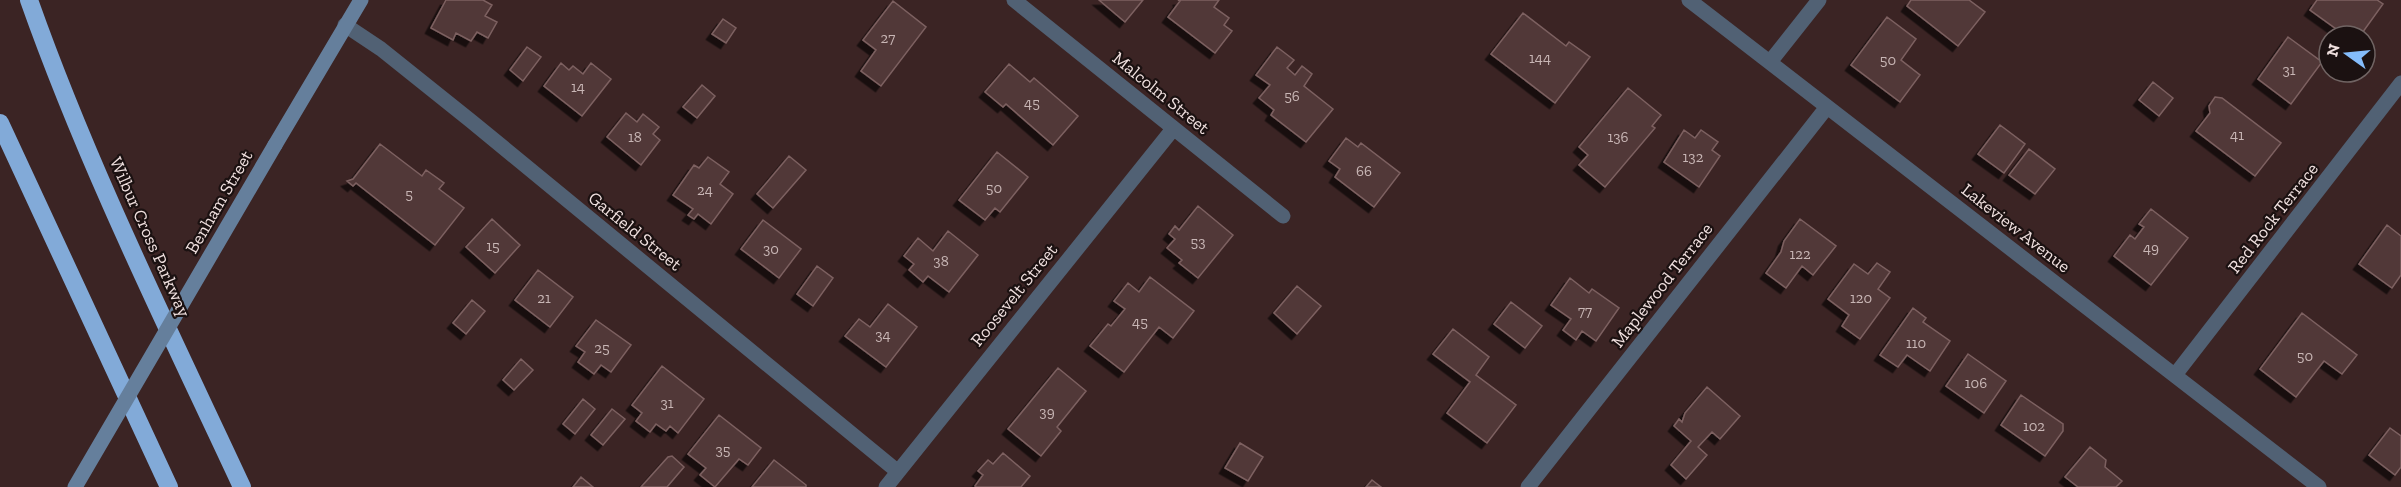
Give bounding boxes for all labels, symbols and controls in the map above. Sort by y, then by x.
north arrow [2317,24,2377,84]
house number: 27 [881,29,895,47]
text: N [2322,42,2344,59]
street label: Malcolm Street [1108,47,1214,139]
house number: 144 [1529,49,1551,67]
house number: 50 [1880,51,1896,69]
house number: 31 [2282,61,2296,79]
house number: 14 [571,78,585,96]
house number: 56 [1284,87,1300,105]
house number: 45 [1024,94,1040,112]
house number: 41 [2230,126,2244,144]
house number: 18 [628,128,642,146]
house number: 136 [1607,128,1629,146]
street label: Benham Street [181,146,258,258]
house number: 132 [1683,148,1704,166]
street label: Wilbur Cross Parkway [105,154,195,321]
street label: Red Rock Terrace [2223,158,2323,278]
house number: 66 [1356,162,1372,180]
house number: 50 [986,179,1002,197]
street label: Lakeview Avenue [1957,179,2075,277]
house number: 24 [697,181,713,199]
house number: 5 [405,185,413,203]
street label: Garfield Street [584,187,686,275]
street label: Maplewood Terrace [1606,218,1718,352]
house number: 53 [1190,233,1206,251]
house number: 15 [486,237,500,255]
street label: Roosevelt Street [966,239,1062,351]
house number: 49 [2143,239,2159,257]
house number: 30 [763,240,779,258]
house number: 122 [1789,245,1811,263]
house number: 38 [933,252,949,270]
house number: 21 [537,289,551,307]
house number: 120 [1850,289,1872,307]
house number: 77 [1578,302,1592,320]
house number: 45 [1132,313,1148,331]
house number: 34 [875,326,891,344]
house number: 110 [1906,334,1926,352]
house number: 25 [594,339,610,357]
house number: 50 [2297,347,2313,365]
house number: 106 [1965,374,1987,392]
house number: 31 [660,394,674,412]
house number: 39 [1039,403,1055,421]
house number: 102 [2023,417,2045,435]
house number: 35 [715,441,731,459]

